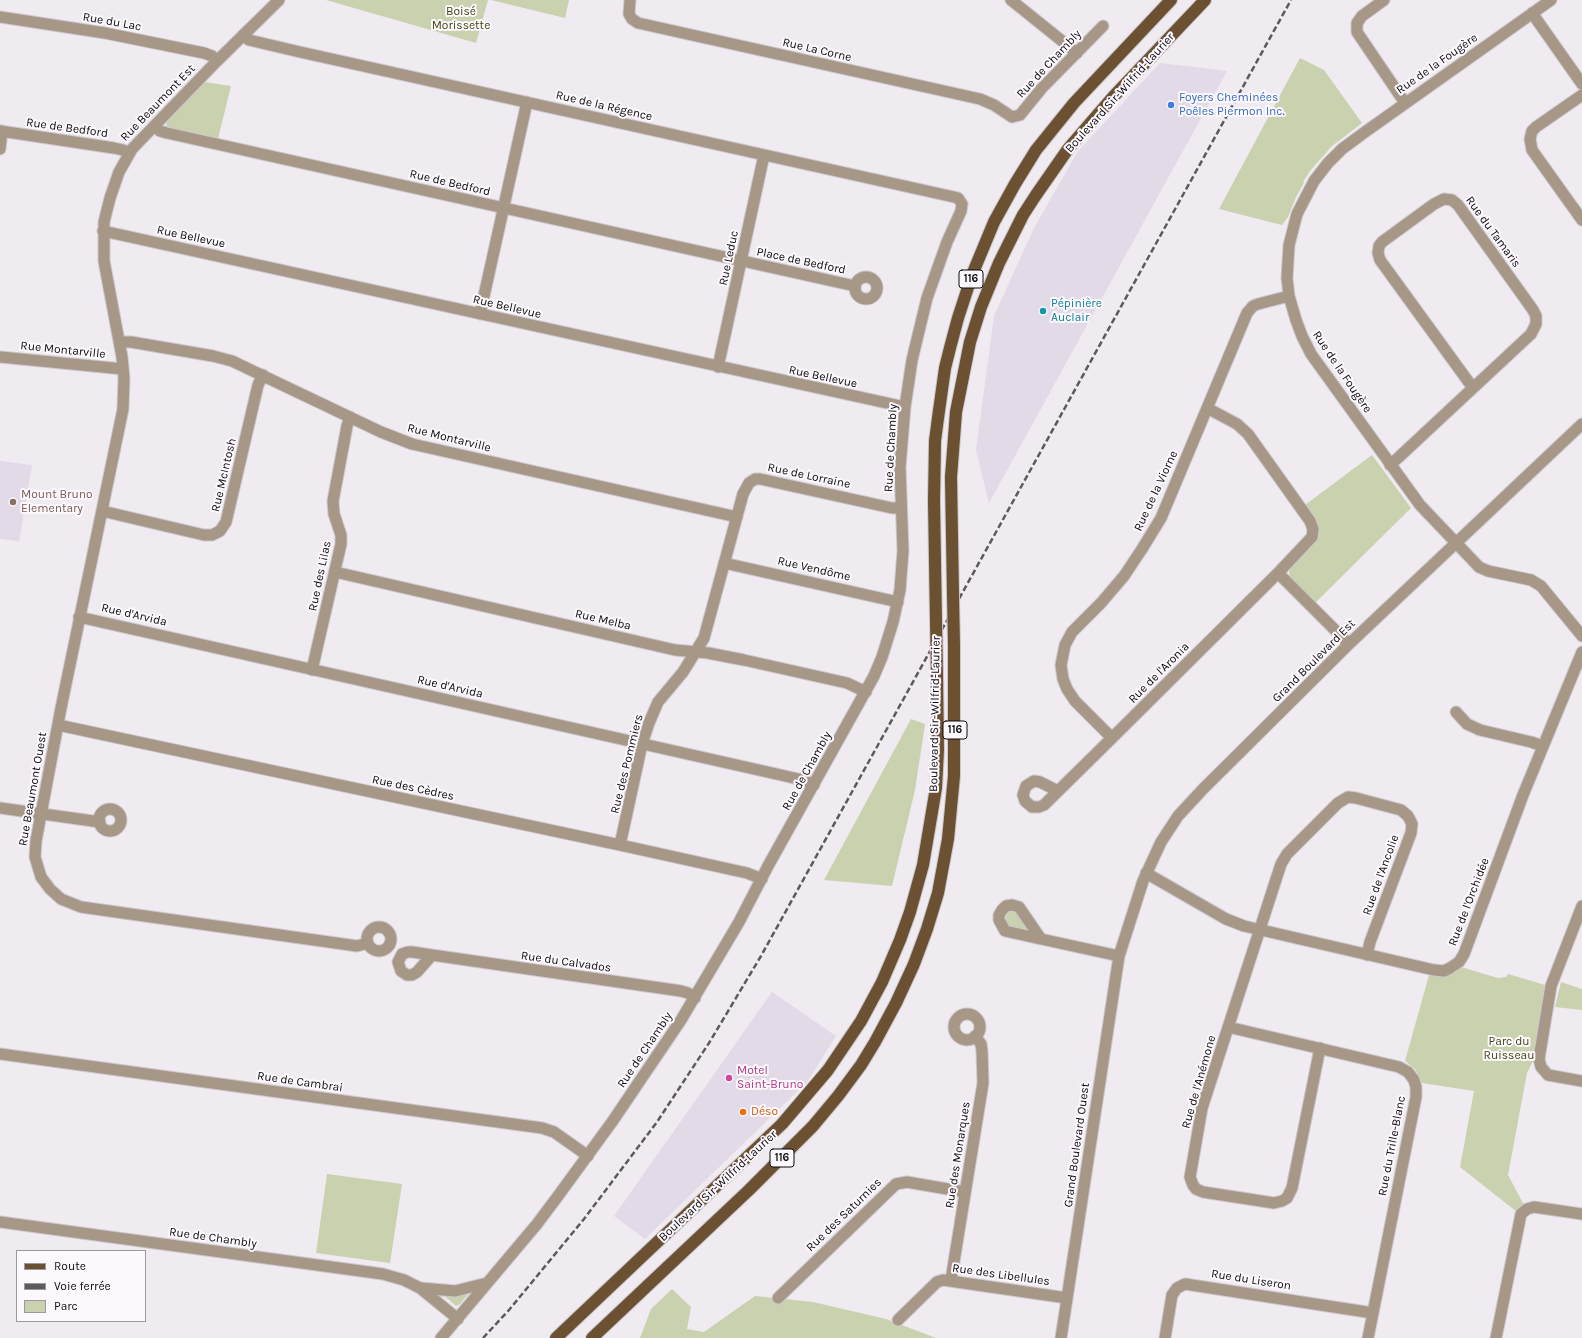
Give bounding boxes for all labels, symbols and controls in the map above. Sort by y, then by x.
park label: Boisé Morissette [432,5,490,33]
street label: Rue du Lac [82,10,142,34]
street label: Rue de Chambly [1014,27,1084,101]
street label: Boulevard Sir-Wilfrid-Laurier [1062,30,1178,156]
street label: Rue de la Fougère [1394,31,1480,97]
street label: Rue La Corne [781,35,853,65]
street label: Rue Beaumont Est [118,62,198,144]
street label: Rue de la Régence [554,88,654,124]
place label: Foyers Cheminées Poêles Piermon Inc. [1179,91,1285,119]
marker: Foyers Cheminées Poêles Piermon Inc. [1166,100,1176,110]
street label: Rue de Bedford [25,115,109,141]
street label: Rue de Bedford [408,167,492,199]
street label: Rue du Tamaris [1462,194,1524,270]
street label: Rue Bellevue [155,223,227,251]
street label: Rue Leduc [716,229,742,287]
street label: Place de Bedford [755,245,847,277]
road number: 116 [959,270,983,288]
street label: Rue Bellevue [471,292,543,322]
place label: Pépinière Auclair [1051,297,1102,325]
marker: Pépinière Auclair [1038,306,1048,316]
street label: Rue de la Fougère [1309,328,1375,416]
street label: Rue Montarville [20,338,106,362]
street label: Rue Bellevue [787,363,859,391]
street label: Rue de Chambly [882,404,900,492]
street label: Rue Montarville [406,421,492,455]
street label: Rue McIntosh [209,437,239,513]
street label: Rue de la Viorne [1131,448,1181,534]
street label: Rue de Lorraine [766,460,852,492]
place label: Mount Bruno Elementary [21,488,92,516]
marker: Mount Bruno Elementary [8,497,18,507]
street label: Rue des Lilas [306,540,334,612]
street label: Rue Vendôme [776,554,852,584]
street label: Rue d'Arvida [100,600,168,630]
street label: Rue Melba [574,607,632,633]
street label: Grand Boulevard Est [1270,617,1358,705]
street label: Boulevard Sir-Wilfrid-Laurier [926,636,944,792]
street label: Rue de l'Aronia [1126,640,1192,706]
street label: Rue d'Arvida [416,672,484,702]
street label: Rue des Pommiers [608,713,646,815]
road number: 116 [943,721,967,739]
street label: Rue de Chambly [779,729,835,813]
street label: Rue Beaumont Ouest [16,731,50,847]
street label: Rue des Cèdres [371,772,455,804]
street label: Rue de l'Ancolie [1360,833,1402,917]
street label: Rue de l'Orchidée [1446,856,1492,948]
street label: Rue du Calvados [520,949,612,975]
street label: Rue de Chambly [614,1009,676,1091]
street label: Rue de l'Anémone [1179,1034,1219,1130]
park label: Parc du Ruisseau [1484,1035,1534,1063]
place label: Motel Saint-Bruno [737,1064,803,1092]
street label: Rue de Cambrai [256,1069,344,1095]
marker: Motel Saint-Bruno [724,1073,734,1083]
street label: Grand Boulevard Ouest [1061,1082,1093,1208]
street label: Rue du Trille-Blanc [1375,1095,1409,1197]
street label: Rue des Monarques [942,1101,974,1209]
place label: Déso [751,1105,778,1119]
marker: Déso [738,1107,748,1117]
street label: Boulevard Sir-Wilfrid-Laurier [656,1128,780,1244]
road number: 116 [770,1149,794,1167]
street label: Rue des Saturnies [803,1175,885,1255]
street label: Rue de Chambly [168,1225,258,1251]
legend [16,1250,146,1322]
text: Route [54,1259,86,1273]
street label: Rue des Libellules [951,1261,1051,1289]
street label: Rue du Liseron [1210,1267,1292,1293]
text: Voie ferrée [54,1279,111,1293]
text: Parc [54,1299,78,1313]

